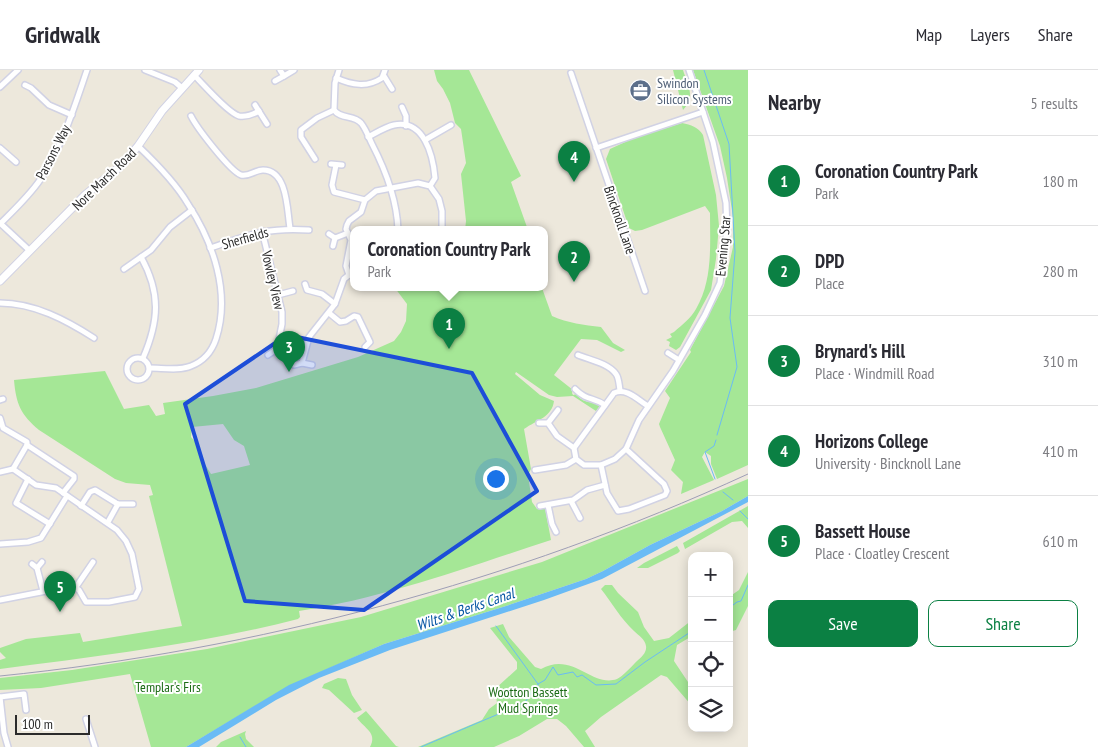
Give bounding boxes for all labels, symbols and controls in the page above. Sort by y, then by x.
text: Gridwalk [25,19,100,50]
text: Map [916,23,942,46]
text: Layers [970,23,1010,46]
text: Share [1038,23,1073,46]
place label: Swindon Silicon Systems [657,74,732,108]
office icon: Swindon Silicon Systems [629,79,653,103]
text: Nearby [768,89,821,116]
text: 5 results [1031,93,1078,113]
street label: Parsons Way [31,121,75,183]
pin: 4 [558,141,590,182]
street label: Nore Marsh Road [68,144,140,214]
text: Coronation Country Park [815,159,978,183]
text: 1 [780,171,788,191]
text: 180 m [1043,171,1078,191]
street label: Bincknoll Lane [600,183,640,257]
text: Park [815,183,839,203]
street label: Evening Star [711,215,735,277]
street label: Sherfields [220,223,271,253]
popup [350,226,548,291]
text: Coronation Country Park [368,237,530,261]
pin: 2 [558,241,590,282]
street label: Vowley View [257,248,289,312]
text: DPD [815,249,844,273]
text: Park [368,261,391,281]
text: 2 [780,261,788,281]
text: 280 m [1043,261,1078,281]
text: Place [815,273,844,293]
pin: 1 [433,308,465,349]
pin: 3 [273,331,305,372]
text: Brynard's Hill [815,339,905,363]
text: 3 [780,351,788,371]
text: 310 m [1043,351,1078,371]
text: Place · Windmill Road [815,363,935,383]
text: Horizons College [815,429,928,453]
text: 4 [780,441,788,461]
text: 410 m [1043,441,1078,461]
text: University · Bincknoll Lane [815,453,961,473]
your location [483,466,509,492]
text: Bassett House [815,519,910,543]
text: 5 [780,531,788,551]
text: 610 m [1043,531,1078,551]
text: Place · Cloatley Crescent [815,543,949,563]
map controls [688,552,733,732]
button: + [688,552,733,597]
pin: 5 [44,571,76,612]
water label: Wilts & Berks Canal [413,583,518,635]
button: − [688,597,733,642]
button: Save [768,600,918,647]
button: Share [928,600,1078,647]
button: locate [688,642,733,687]
park label: Templar's Firs [135,678,201,696]
park label: Wootton Bassett Mud Springs [489,683,568,717]
button: layers [688,687,733,732]
scale bar [15,712,90,735]
text: 100 m [22,715,53,733]

